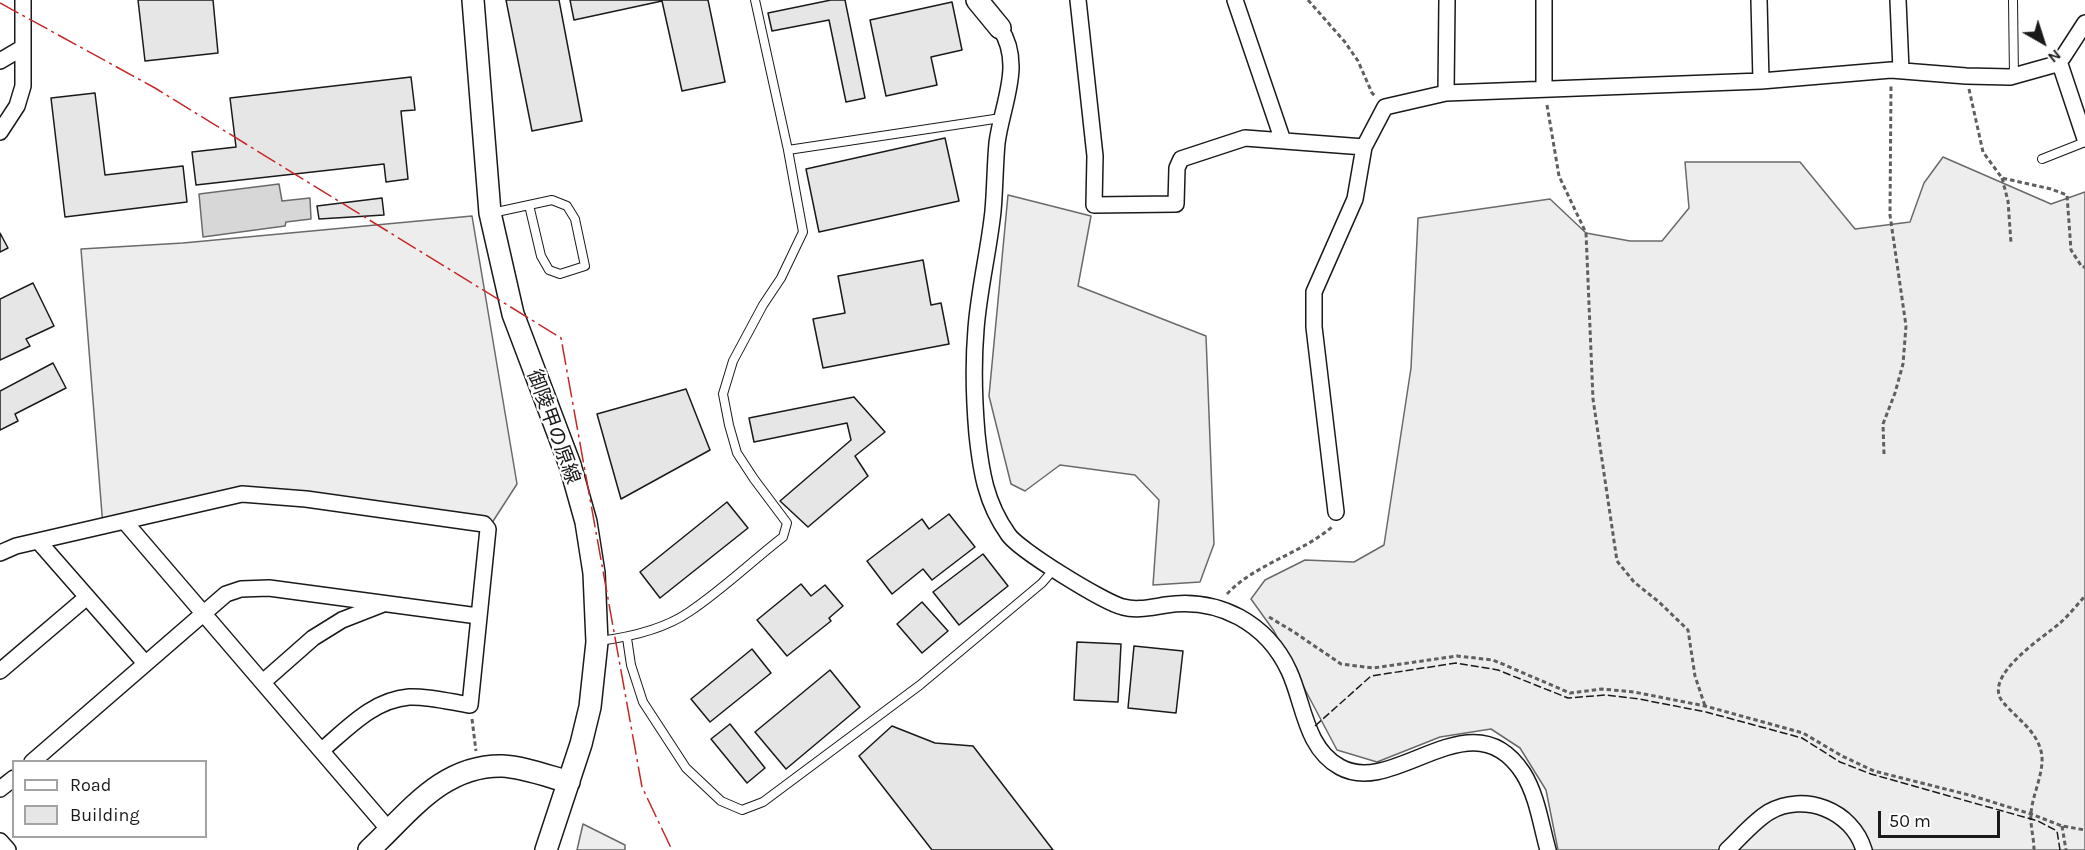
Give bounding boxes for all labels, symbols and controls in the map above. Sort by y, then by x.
north arrow [2013,12,2073,72]
text: N [2044,45,2065,67]
street label: 御陵甲の原線 [521,367,585,487]
legend [12,760,207,838]
text: Road [70,774,111,796]
scale bar [1881,799,2002,837]
text: Building [70,804,140,826]
text: 50 m [1889,810,1931,832]

